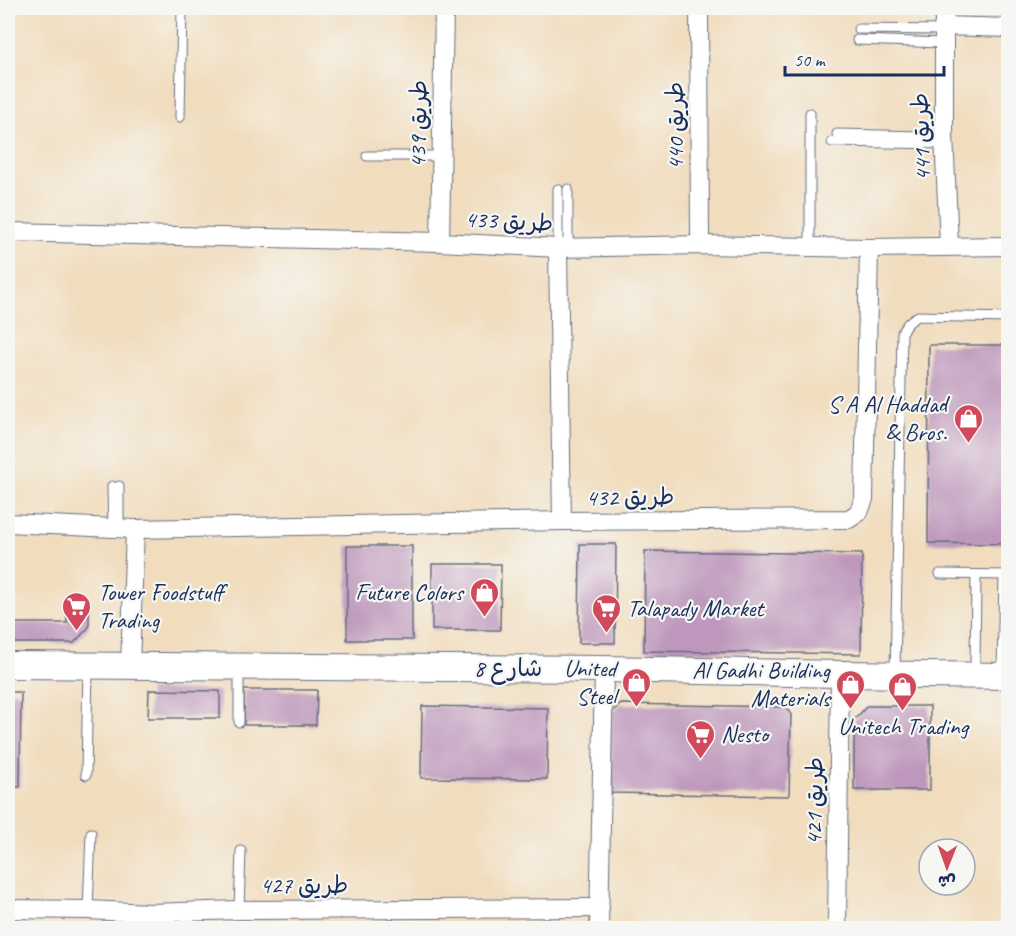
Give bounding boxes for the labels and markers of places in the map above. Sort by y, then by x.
place label: S A Al Haddad & Bros. [828,389,951,447]
shop icon: S A Al Haddad & Bros. [952,402,984,444]
shop icon: Future Colors [468,576,500,618]
place label: Tower Foodstuff Trading [98,577,229,635]
place label: Future Colors [355,577,465,607]
supermarket icon: Tower Foodstuff Trading [61,590,93,632]
supermarket icon: Talapady Market [590,592,622,634]
place label: Talapady Market [627,593,765,623]
place label: United Steel [564,653,620,711]
place label: Al Gadhi Building Materials [692,655,833,713]
shop icon: United Steel [621,666,653,708]
shop icon: Al Gadhi Building Materials [835,668,867,710]
shop icon: Unitech Trading [887,670,919,712]
place label: Unitech Trading [838,711,970,741]
supermarket icon: Nesto [684,718,716,760]
place label: Nesto [721,719,771,749]

